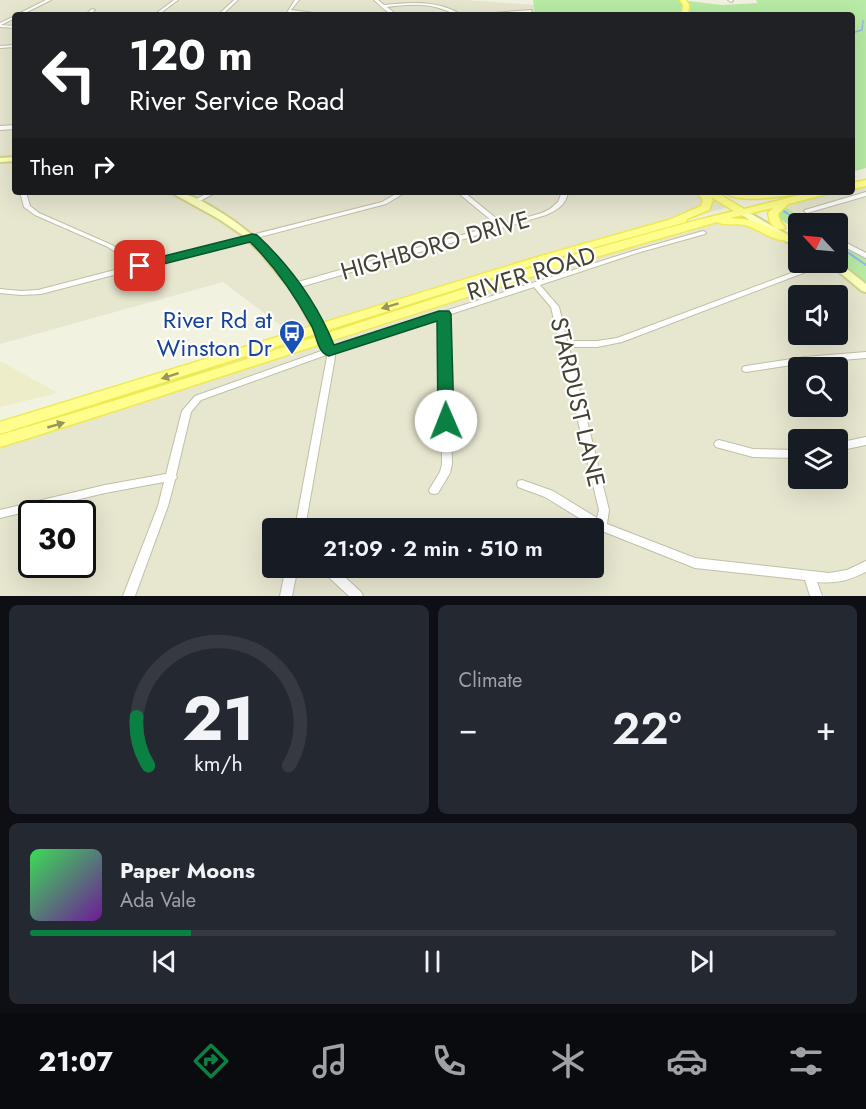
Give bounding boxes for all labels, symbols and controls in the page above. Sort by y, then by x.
text: 120 m [129,25,253,86]
icon: left [30,36,108,114]
text: River Service Road [129,81,345,120]
icon: right [87,150,120,183]
text: Then [30,151,75,183]
street label: HIGHBORO DRIVE [336,201,534,289]
north arrow [788,213,848,273]
map controls [788,213,848,489]
street label: RIVER ROAD [462,237,600,309]
pin [114,240,165,291]
icon: arrive [123,249,156,282]
button: sound [788,285,848,345]
place label: River Rd at Winston Dr [157,302,273,365]
one-way arrow [380,302,398,311]
street label: STARDUST LANE [541,314,615,490]
bus stop icon: River Rd at Winston Dr [277,318,307,356]
button: search [788,357,848,417]
one-way arrow [161,372,179,381]
position arrow [414,389,478,453]
one-way arrow [47,419,65,429]
button: layers [788,429,848,489]
speed limit sign: 30 [18,500,96,578]
text: 21:09 · 2 min · 510 m [323,532,543,564]
text: Climate [459,666,522,695]
text: 21 [182,673,255,763]
text: 22° [612,696,682,761]
text: − [459,705,478,752]
text: + [816,705,836,752]
text: km/h [195,749,243,780]
text: Paper Moons [120,854,255,886]
text: Ada Vale [120,886,196,915]
icon: previous [148,945,181,978]
icon: pause [416,945,449,978]
icon: next [685,945,718,978]
icon: directions [190,1040,232,1082]
icon: music [309,1040,351,1082]
icon: phone [428,1040,470,1082]
icon: climate [547,1040,589,1082]
icon: car [666,1040,708,1082]
icon: filters [785,1040,827,1082]
text: 21:07 [39,1042,113,1081]

